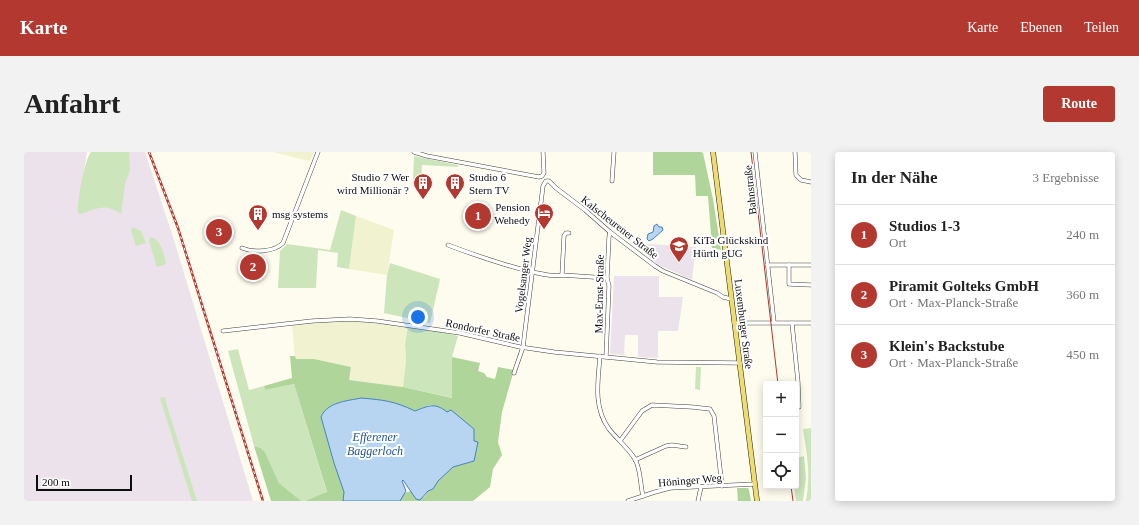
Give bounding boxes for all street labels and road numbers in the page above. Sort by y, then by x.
street label: Bahnstraße [741,165,759,215]
street label: Kalscheurener Straße [579,193,661,261]
street label: Vogelsanger Weg [512,236,534,314]
street label: Max-Ernst-Straße [592,254,606,334]
street label: Luxemburger Straße [733,278,755,370]
street label: Rondorfer Straße [445,316,522,344]
street label: Höninger Weg [658,471,723,489]

